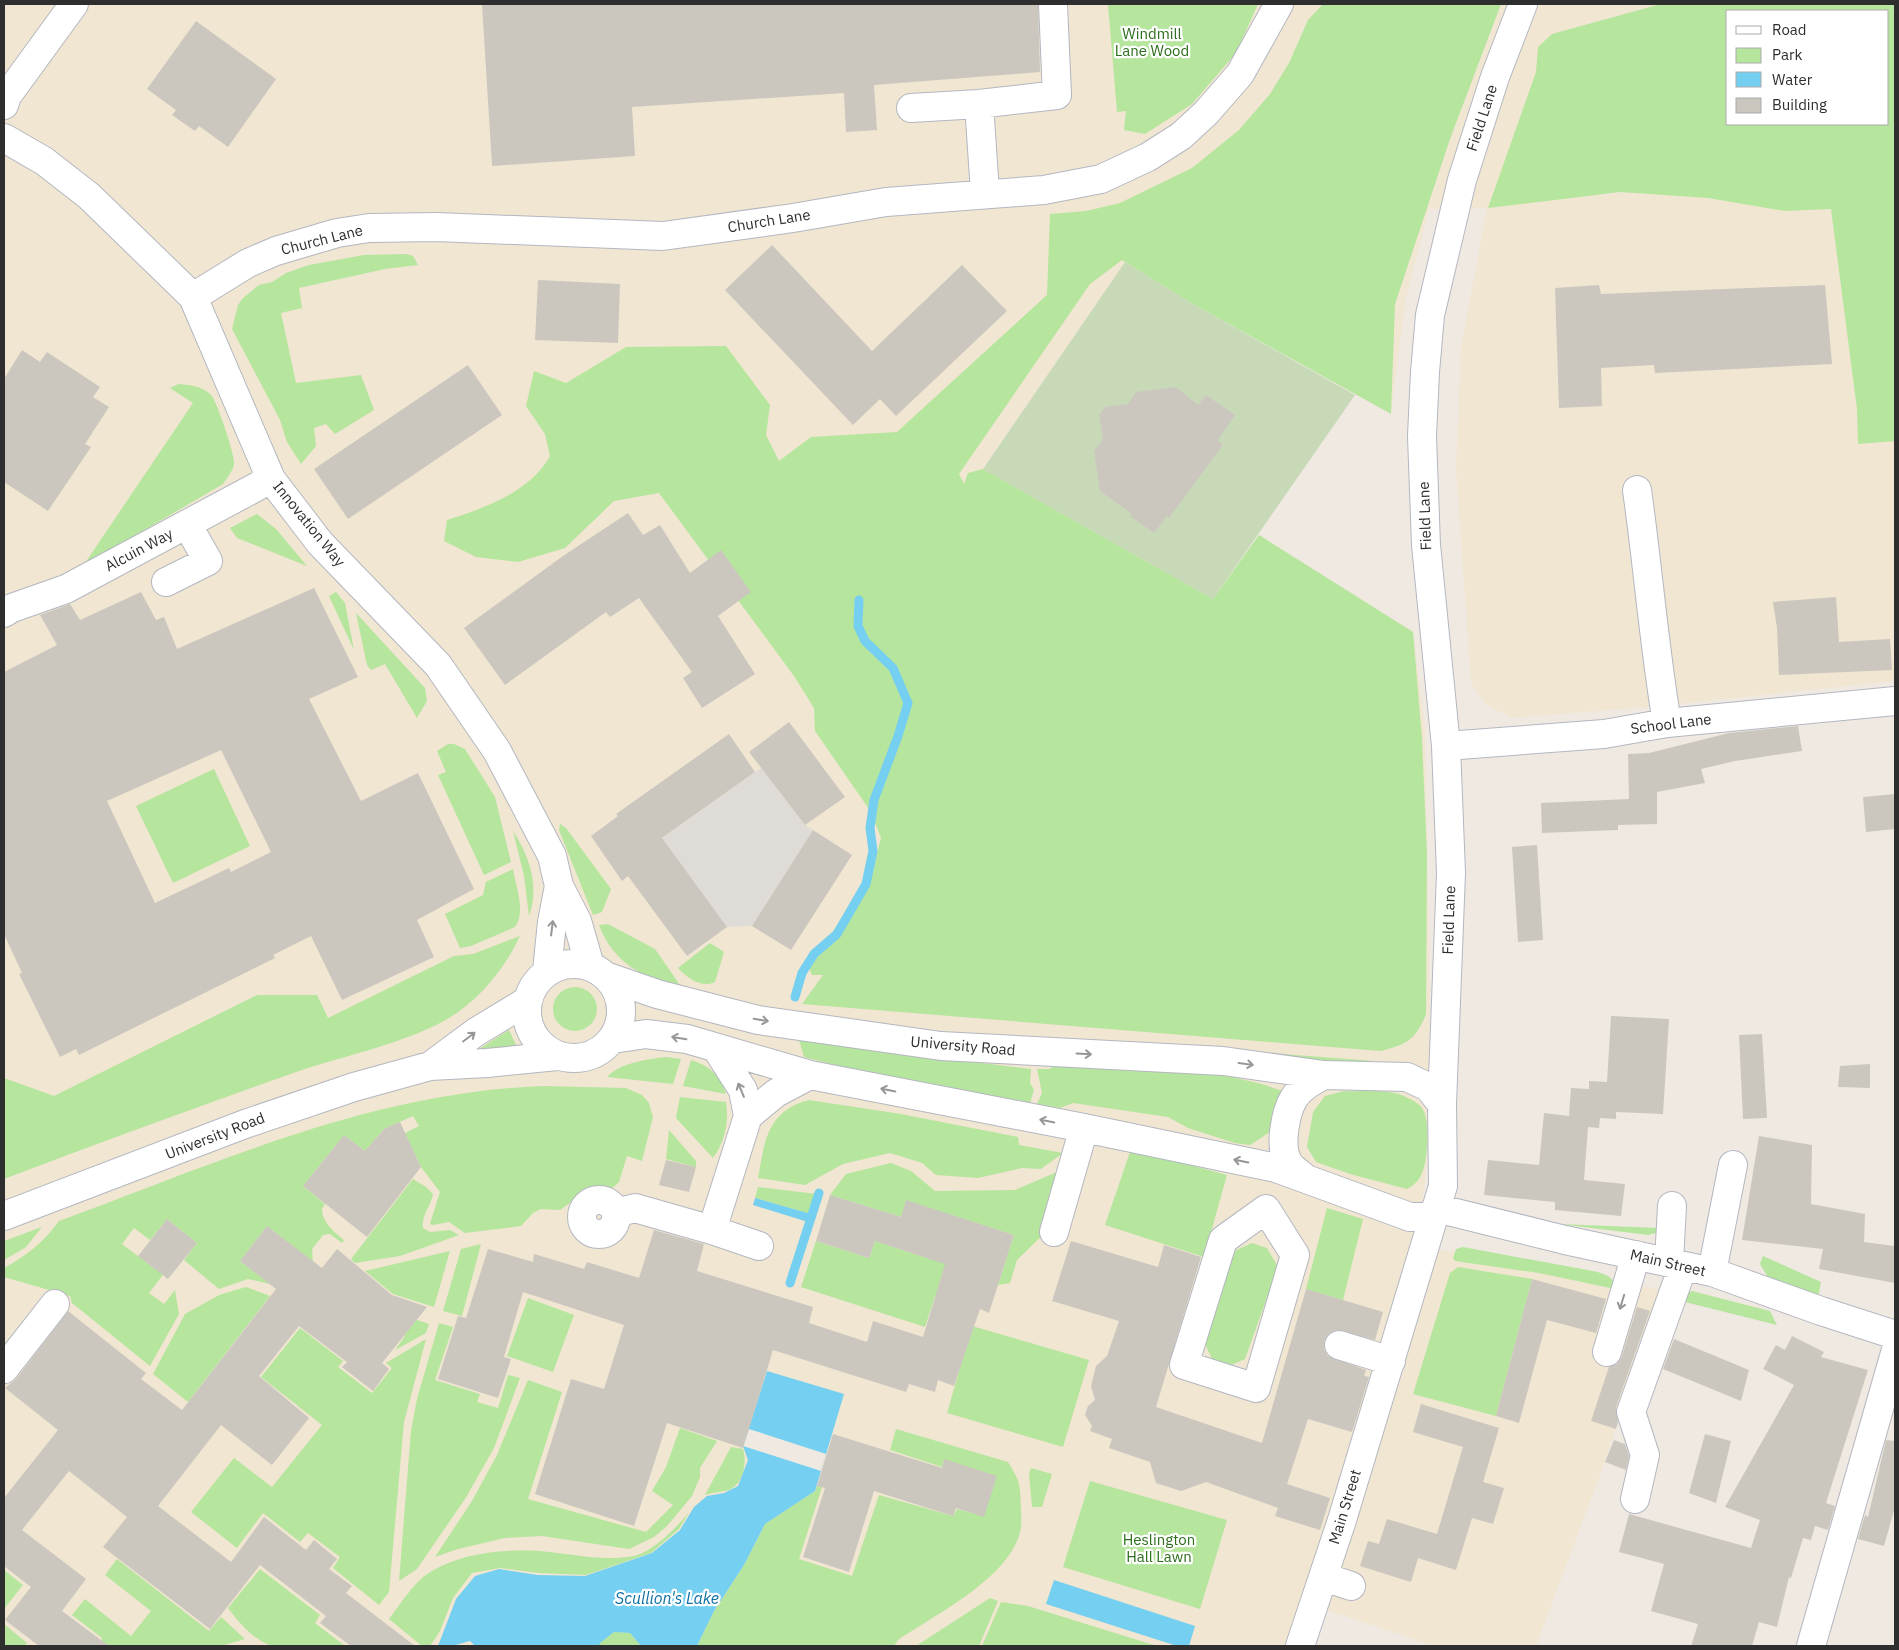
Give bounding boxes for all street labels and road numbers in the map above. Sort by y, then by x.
street label: Field Lane [1462,82,1501,154]
street label: Church Lane [726,205,812,236]
street label: Church Lane [279,220,365,259]
street label: Innovation Way [269,477,350,571]
street label: Field Lane [1414,481,1435,551]
street label: Alcuin Way [102,524,176,575]
street label: School Lane [1629,709,1713,738]
street label: Field Lane [1438,885,1459,955]
street label: University Road [910,1031,1016,1060]
street label: University Road [162,1108,267,1163]
street label: Main Street [1628,1245,1708,1280]
street label: Main Street [1324,1467,1365,1547]

